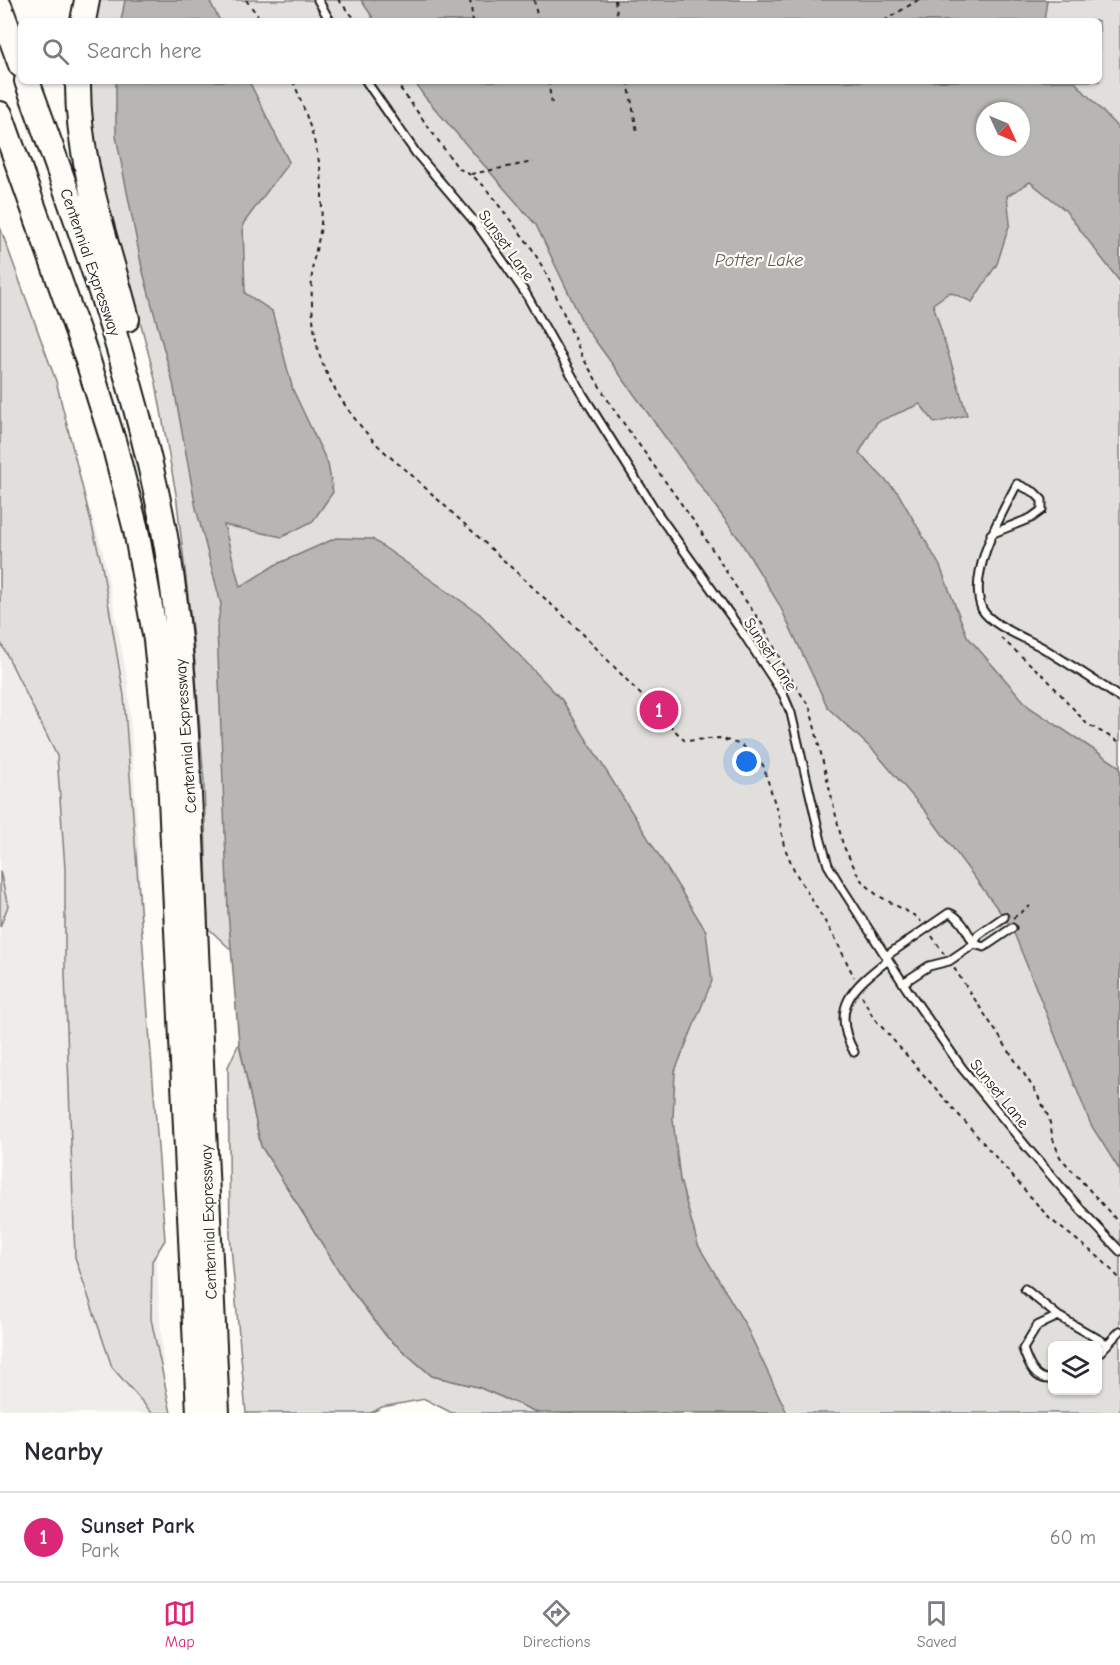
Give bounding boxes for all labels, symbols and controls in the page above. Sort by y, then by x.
search box [18,18,1102,84]
icon: search [39,35,72,68]
text: Search here [87,38,202,64]
north arrow [976,102,1030,156]
street label: Centennial Expressway [56,186,124,339]
street label: Sunset Lane [474,207,538,285]
water label: Potter Lake [715,250,803,271]
street label: Sunset Lane [740,615,800,694]
street label: Centennial Expressway [172,657,200,814]
pin: 1 [640,688,678,732]
your location [732,747,761,776]
street label: Sunset Lane [966,1056,1032,1132]
street label: Centennial Expressway [197,1143,221,1300]
map controls [1048,1341,1102,1395]
button: layers [1048,1341,1102,1395]
text: Nearby [24,1437,103,1467]
text: Sunset Park [81,1513,194,1539]
text: 1 [40,1526,47,1549]
text: 60 m [1050,1526,1096,1549]
text: Park [81,1539,119,1562]
tab: Map [163,1597,196,1651]
tab: Directions [523,1597,590,1651]
tab: Saved [917,1597,957,1651]

